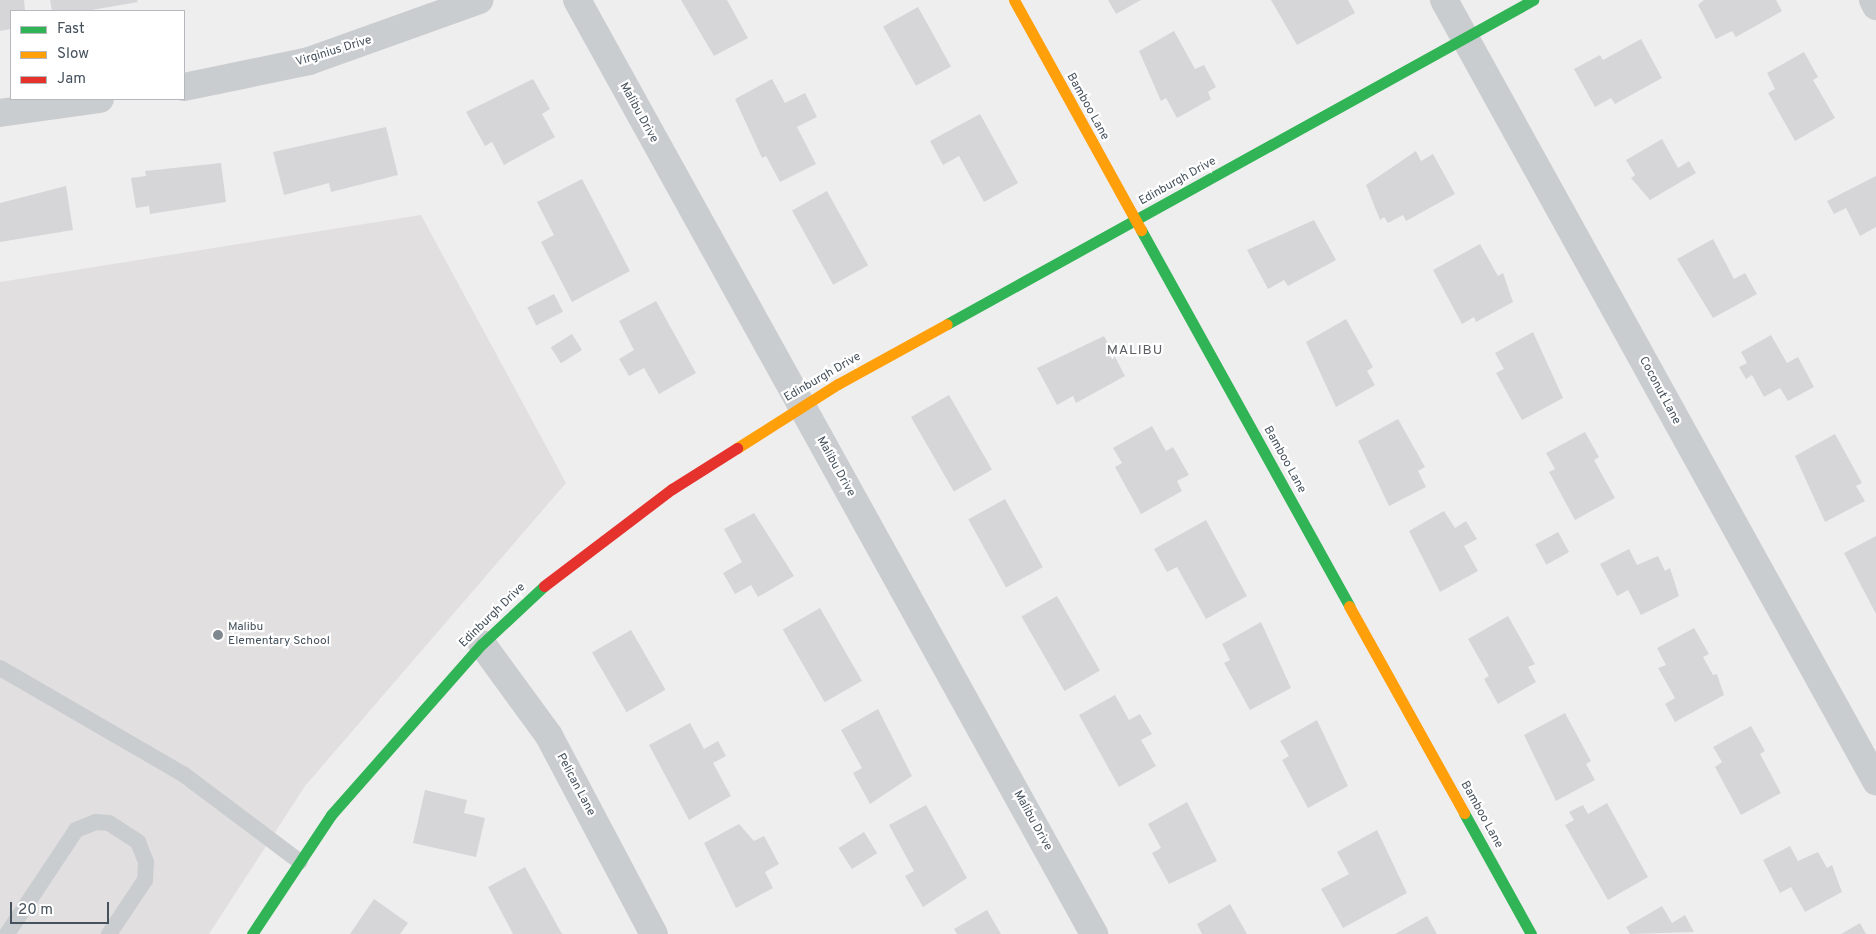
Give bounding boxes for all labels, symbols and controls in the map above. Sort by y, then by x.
legend [10,10,185,100]
text: Fast [57,20,85,39]
street label: Virginius Drive [294,34,374,70]
text: Slow [57,45,89,64]
text: Jam [57,70,86,89]
street label: Bamboo Lane [1063,71,1111,143]
street label: Malibu Drive [616,80,660,146]
street label: Edinburgh Drive [1137,155,1219,209]
district label: MALIBU [1106,343,1164,359]
street label: Edinburgh Drive [782,350,864,406]
street label: Coconut Lane [1635,355,1683,427]
street label: Bamboo Lane [1260,424,1308,496]
street label: Malibu Drive [813,434,857,500]
street label: Edinburgh Drive [457,581,529,651]
place label: Malibu Elementary School [228,621,330,649]
marker: Malibu Elementary School [212,629,224,641]
street label: Pelican Lane [553,751,597,819]
street label: Bamboo Lane [1457,779,1505,851]
street label: Malibu Drive [1010,788,1054,854]
scale bar [12,892,111,924]
text: 20 m [18,901,53,920]

